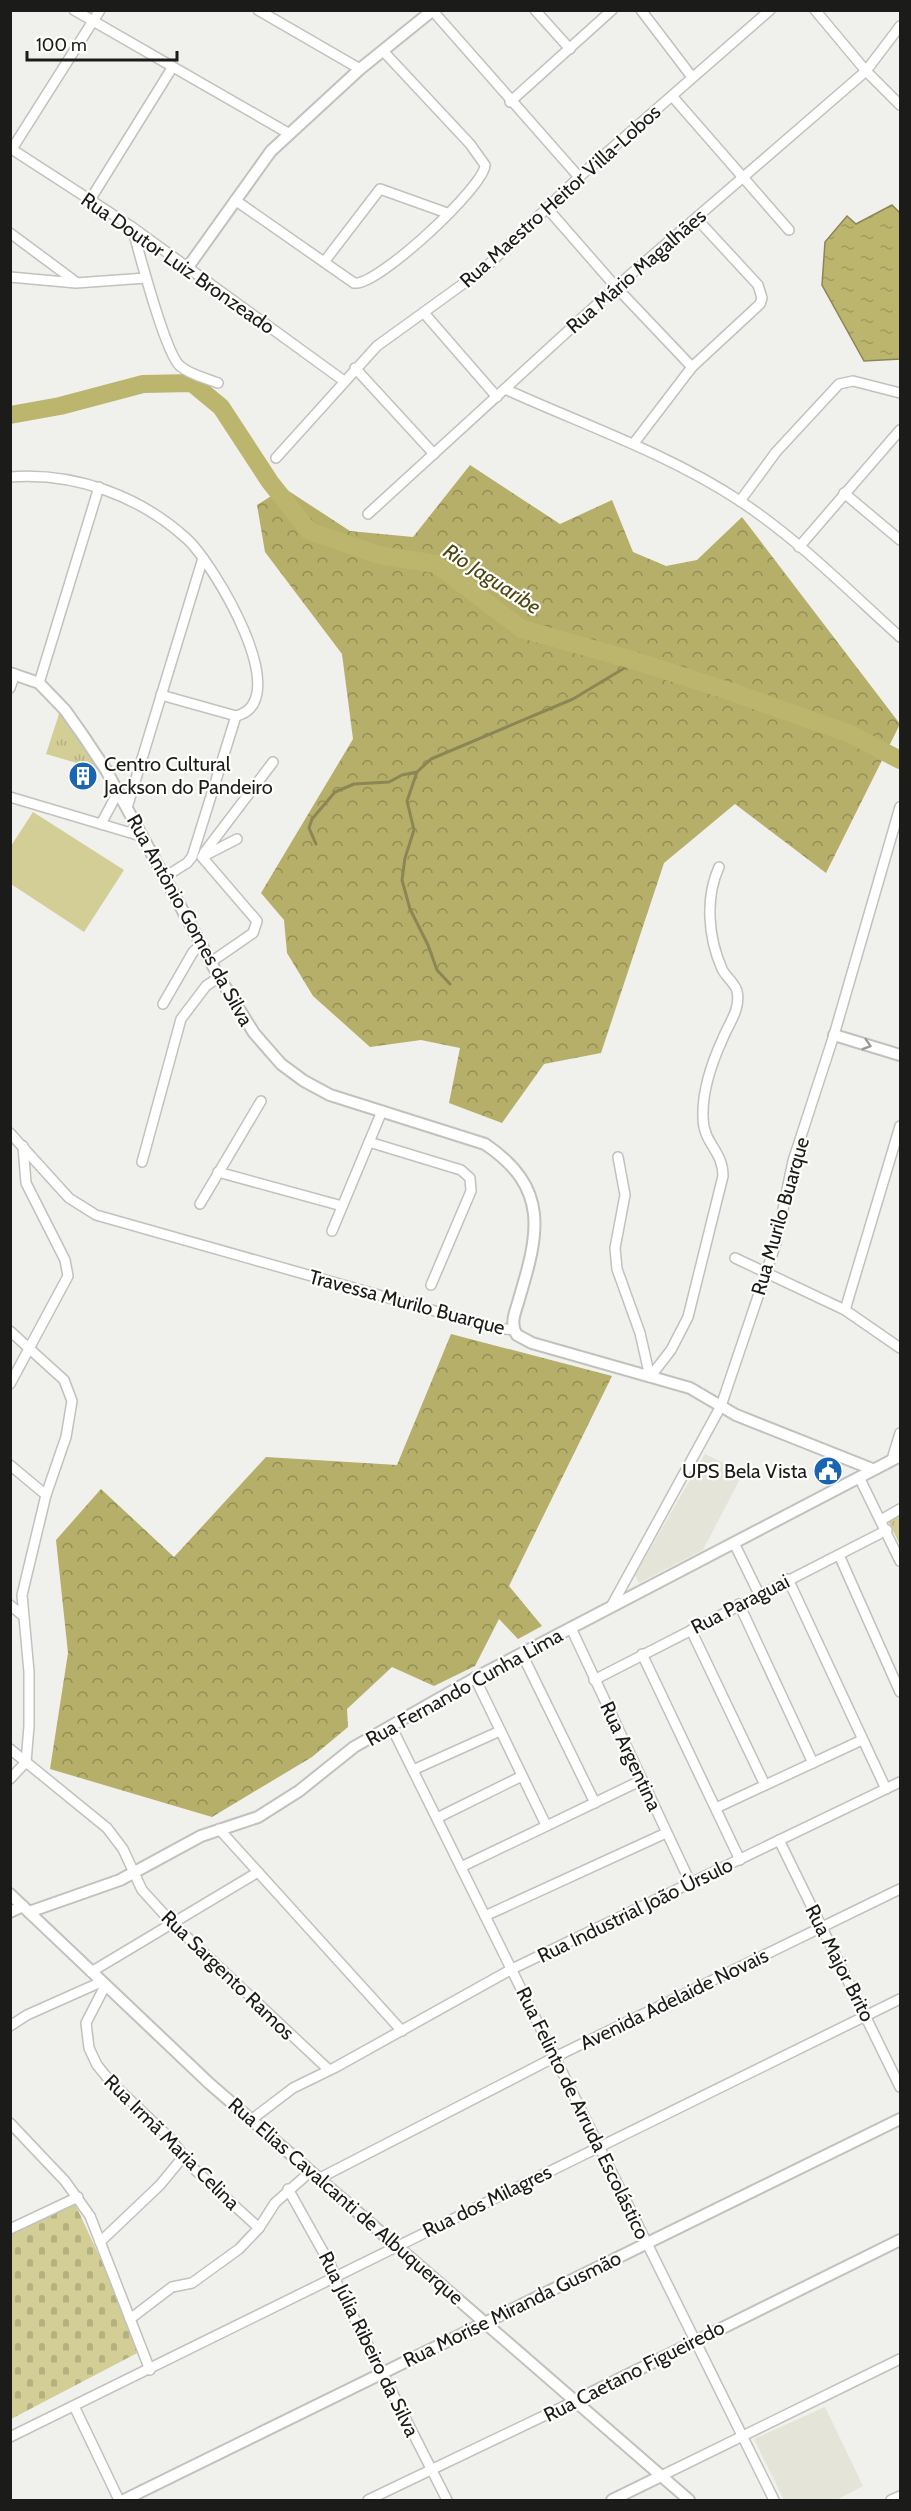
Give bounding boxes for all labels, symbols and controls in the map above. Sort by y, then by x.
scale bar [27,24,177,62]
text: 100 m [36,34,87,56]
street label: Rua Maestro Heitor Villa-Lobos [455,99,665,293]
street label: Rua Doutor Luiz Bronzeado [77,187,279,339]
street label: Rua Mário Magalhães [561,204,711,338]
water label: Rio Jaguaribe [439,538,546,619]
place label: Centro Cultural Jackson do Pandeiro [103,752,273,799]
building icon: Centro Cultural Jackson do Pandeiro [67,760,99,792]
street label: Rua Antônio Gomes da Silva [122,810,258,1030]
one-way arrow [861,1038,872,1050]
street label: Rua Murilo Buarque [746,1134,814,1298]
street label: Travessa Murilo Buarque [306,1264,508,1340]
public building icon: UPS Bela Vista [812,1455,844,1487]
place label: UPS Bela Vista [682,1459,807,1483]
street label: Rua Paraguai [687,1569,793,1639]
street label: Rua Fernando Cunha Lima [361,1623,567,1751]
street label: Rua Argentina [595,1697,667,1815]
street label: Rua Industrial João Úrsulo [533,1852,737,1968]
street label: Rua Major Brito [800,1900,880,2026]
street label: Rua Sargento Ramos [156,1905,300,2045]
street label: Avenida Adelaide Novais [576,1943,772,2055]
street label: Rua Felinto de Arruda Escolástico [511,1983,655,2243]
street label: Rua Irmã Maria Celina [99,2069,245,2215]
street label: Rua Elias Cavalcanti de Albuquerque [224,2092,468,2310]
street label: Rua dos Milagres [419,2159,555,2243]
street label: Rua Morise Miranda Gusmão [399,2246,625,2372]
street label: Rua Júlia Ribeiro da Silva [314,2247,424,2441]
street label: Rua Caetano Figueiredo [540,2315,728,2427]

